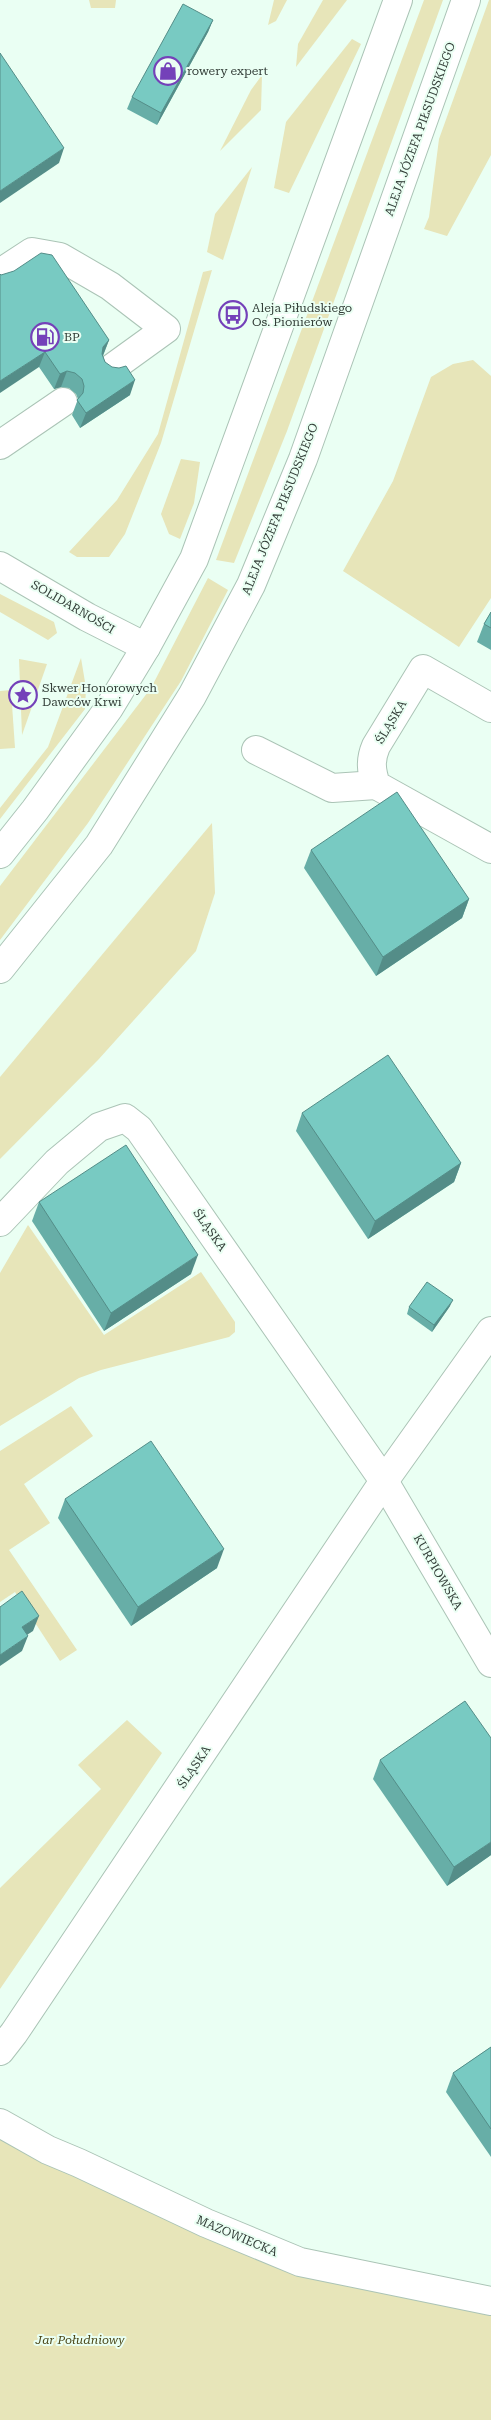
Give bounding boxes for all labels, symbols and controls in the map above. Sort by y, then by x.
street label: ALEJA JÓZEFA PIŁSUDSKIEGO [382,40,458,218]
shop icon: rowery expert [153,56,183,86]
place label: rowery expert [187,64,268,78]
bus stop icon: Aleja Piłudskiego Os. Pionierów [218,300,248,330]
place label: Aleja Piłudskiego Os. Pionierów [252,301,352,329]
fuel station icon: BP [30,322,60,352]
place label: BP [64,330,80,344]
street label: ALEJA JÓZEFA PIŁSUDSKIEGO [239,421,321,597]
street label: SOLIDARNOŚCI [29,577,117,637]
place icon: Skwer Honorowych Dawców Krwi [8,680,38,710]
place label: Skwer Honorowych Dawców Krwi [42,681,157,709]
street label: ŚLĄSKA [373,697,410,746]
street label: ŚLĄSKA [190,1206,230,1254]
street label: KURPIOWSKA [411,1532,466,1613]
street label: ŚLĄSKA [175,1743,214,1791]
street label: MAZOWIECKA [194,2213,280,2260]
park label: Jar Południowy [35,2333,125,2347]

